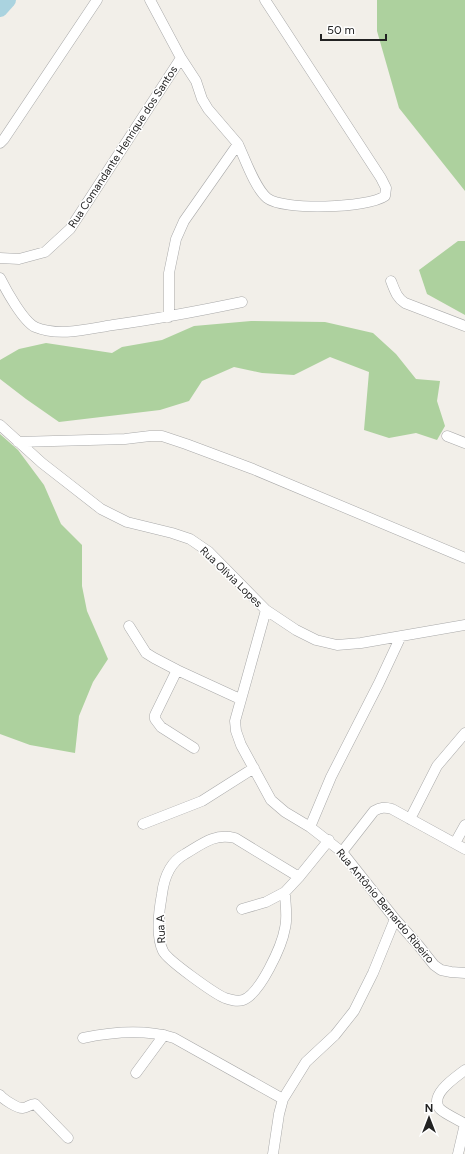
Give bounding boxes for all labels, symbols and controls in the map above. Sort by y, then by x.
scale bar [321,16,386,42]
text: 50 m [327,23,355,37]
street label: Rua Comandante Henrique dos Santos [66,64,180,230]
street label: Rua Olívia Lopes [197,544,265,610]
street label: Rua Antônio Bernardo Ribeiro [333,846,437,966]
street label: Rua A [154,914,168,944]
north arrow [409,1098,449,1138]
text: N [425,1102,433,1115]

